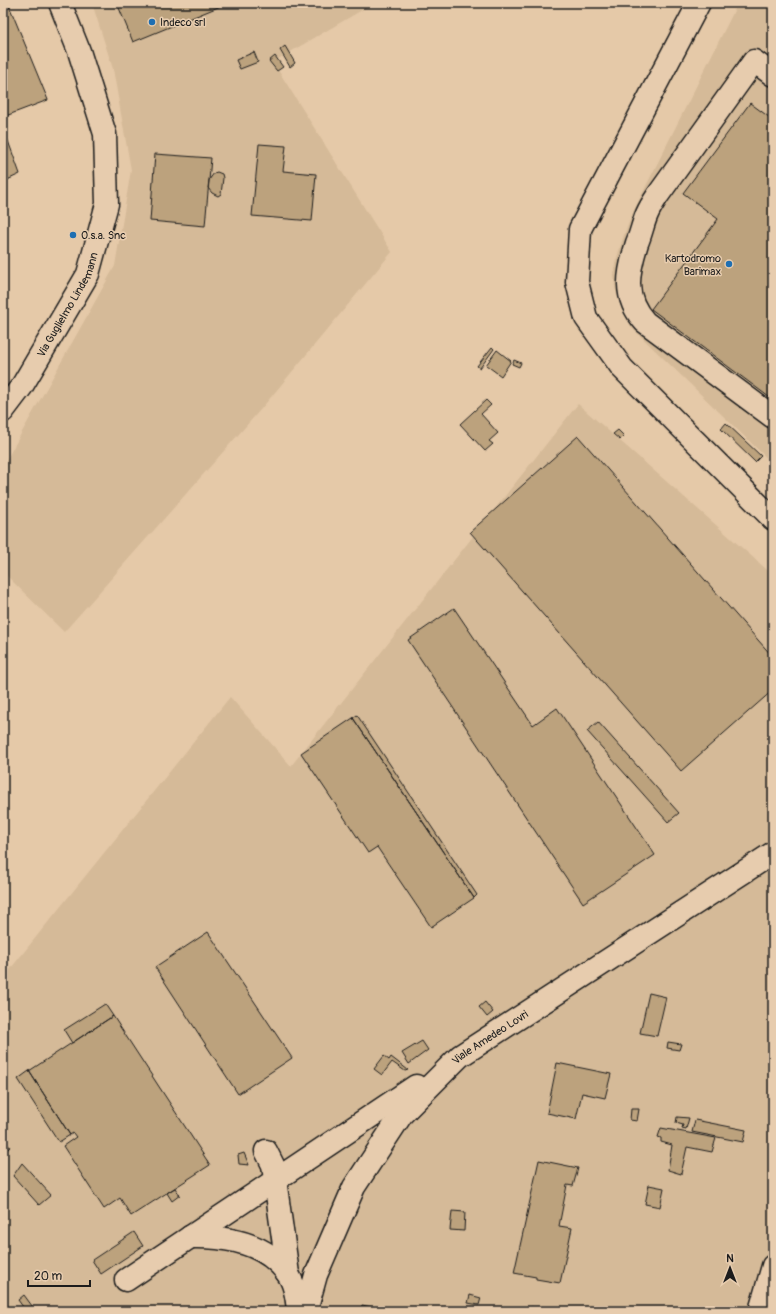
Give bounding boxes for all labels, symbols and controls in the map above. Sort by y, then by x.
place label: Indeco srl [160,16,206,29]
marker: Indeco srl [147,17,157,27]
place label: O.s.a. Snc [81,229,126,242]
marker: O.s.a. Snc [68,230,78,240]
street label: Via Guglielmo Lindemann [34,251,100,359]
place label: Kartodromo Barimax [665,252,721,278]
marker: Kartodromo Barimax [724,259,734,269]
street label: Viale Amedeo Lovri [449,1007,530,1067]
north arrow [710,1248,750,1288]
text: N [726,1252,734,1265]
scale bar [28,1262,90,1288]
text: 20 m [34,1269,63,1284]

